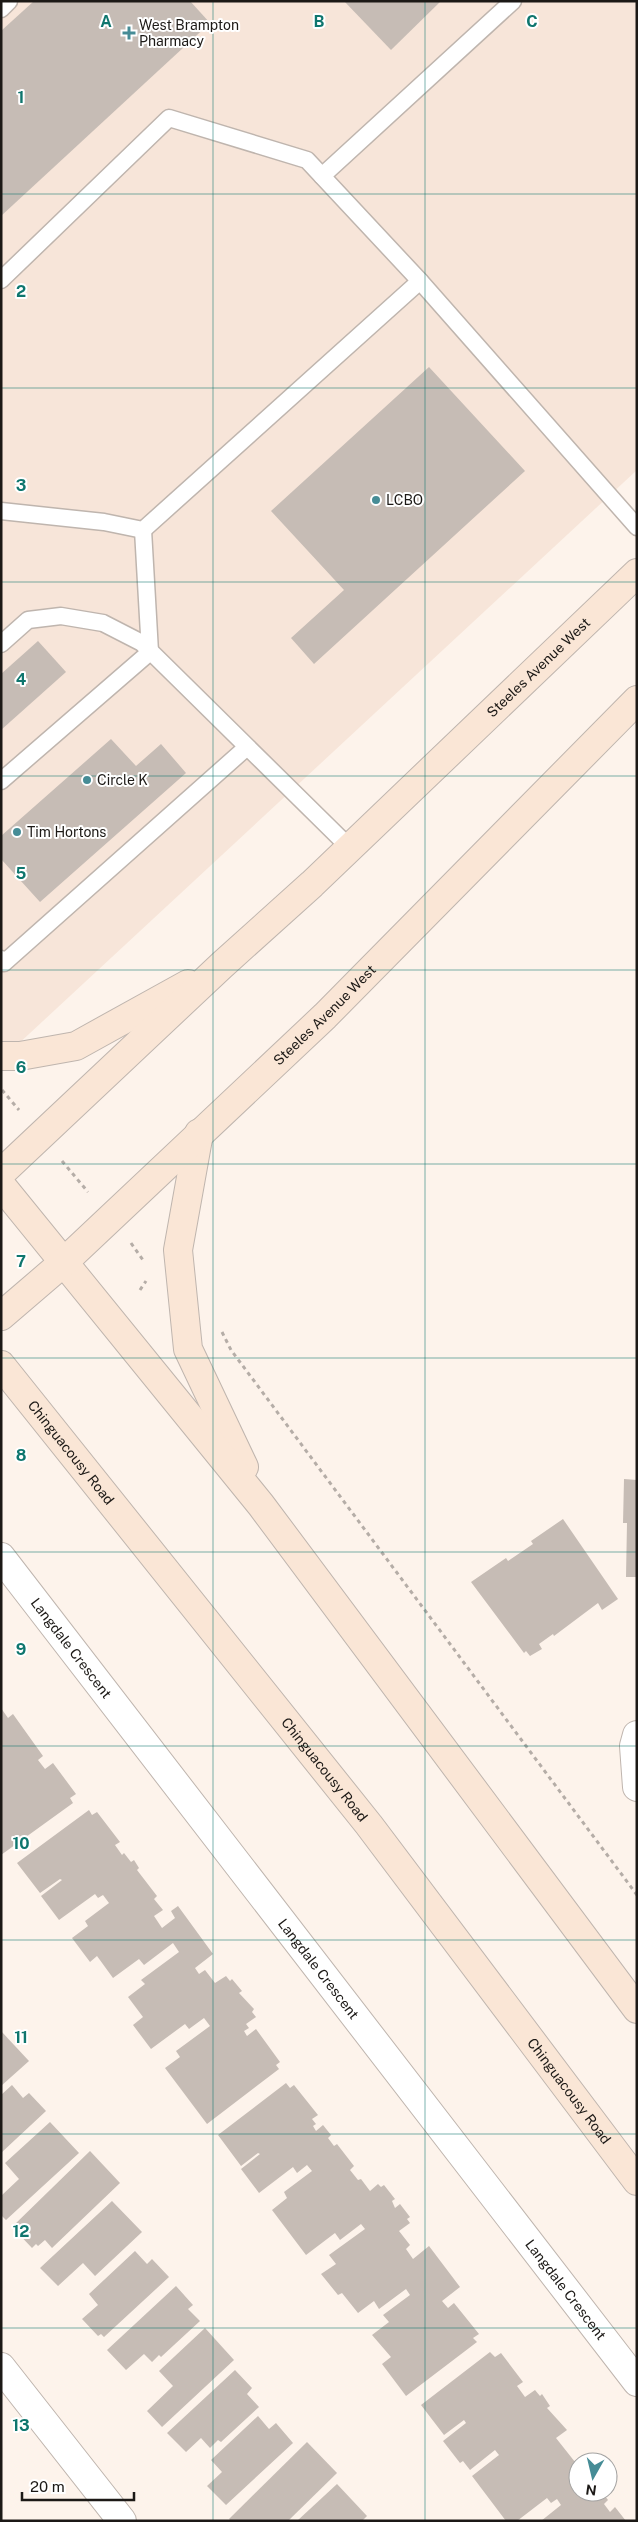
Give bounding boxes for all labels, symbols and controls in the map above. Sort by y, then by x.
text: A [100,12,112,31]
text: B [314,12,325,31]
text: C [526,12,538,31]
place label: West Brampton Pharmacy [139,17,239,49]
marker: West Brampton Pharmacy [123,27,135,39]
text: 1 [18,88,24,107]
text: 2 [16,282,26,301]
text: 3 [16,476,26,495]
place label: LCBO [386,492,423,508]
marker: LCBO [370,494,382,506]
street label: Steeles Avenue West [484,614,593,720]
text: 4 [16,670,27,689]
place label: Circle K [97,772,148,788]
marker: Circle K [81,774,93,786]
place label: Tim Hortons [27,824,106,840]
marker: Tim Hortons [11,826,23,838]
text: 5 [16,864,27,883]
street label: Steeles Avenue West [270,962,379,1068]
text: 6 [16,1058,26,1077]
text: 7 [16,1252,26,1271]
street label: Chinguacousy Road [25,1397,117,1508]
text: 8 [16,1446,27,1465]
street label: Langdale Crescent [28,1595,115,1701]
text: 9 [16,1640,26,1659]
street label: Chinguacousy Road [278,1714,371,1825]
text: 10 [12,1834,30,1853]
street label: Langdale Crescent [275,1916,362,2022]
text: 11 [14,2028,28,2047]
street label: Chinguacousy Road [524,2035,614,2147]
text: 12 [12,2222,30,2241]
street label: Langdale Crescent [522,2236,609,2343]
text: 13 [12,2416,30,2435]
north arrow [568,2452,618,2502]
scale bar [22,2470,135,2502]
text: 20 m [30,2478,65,2495]
text: N [585,2481,598,2499]

